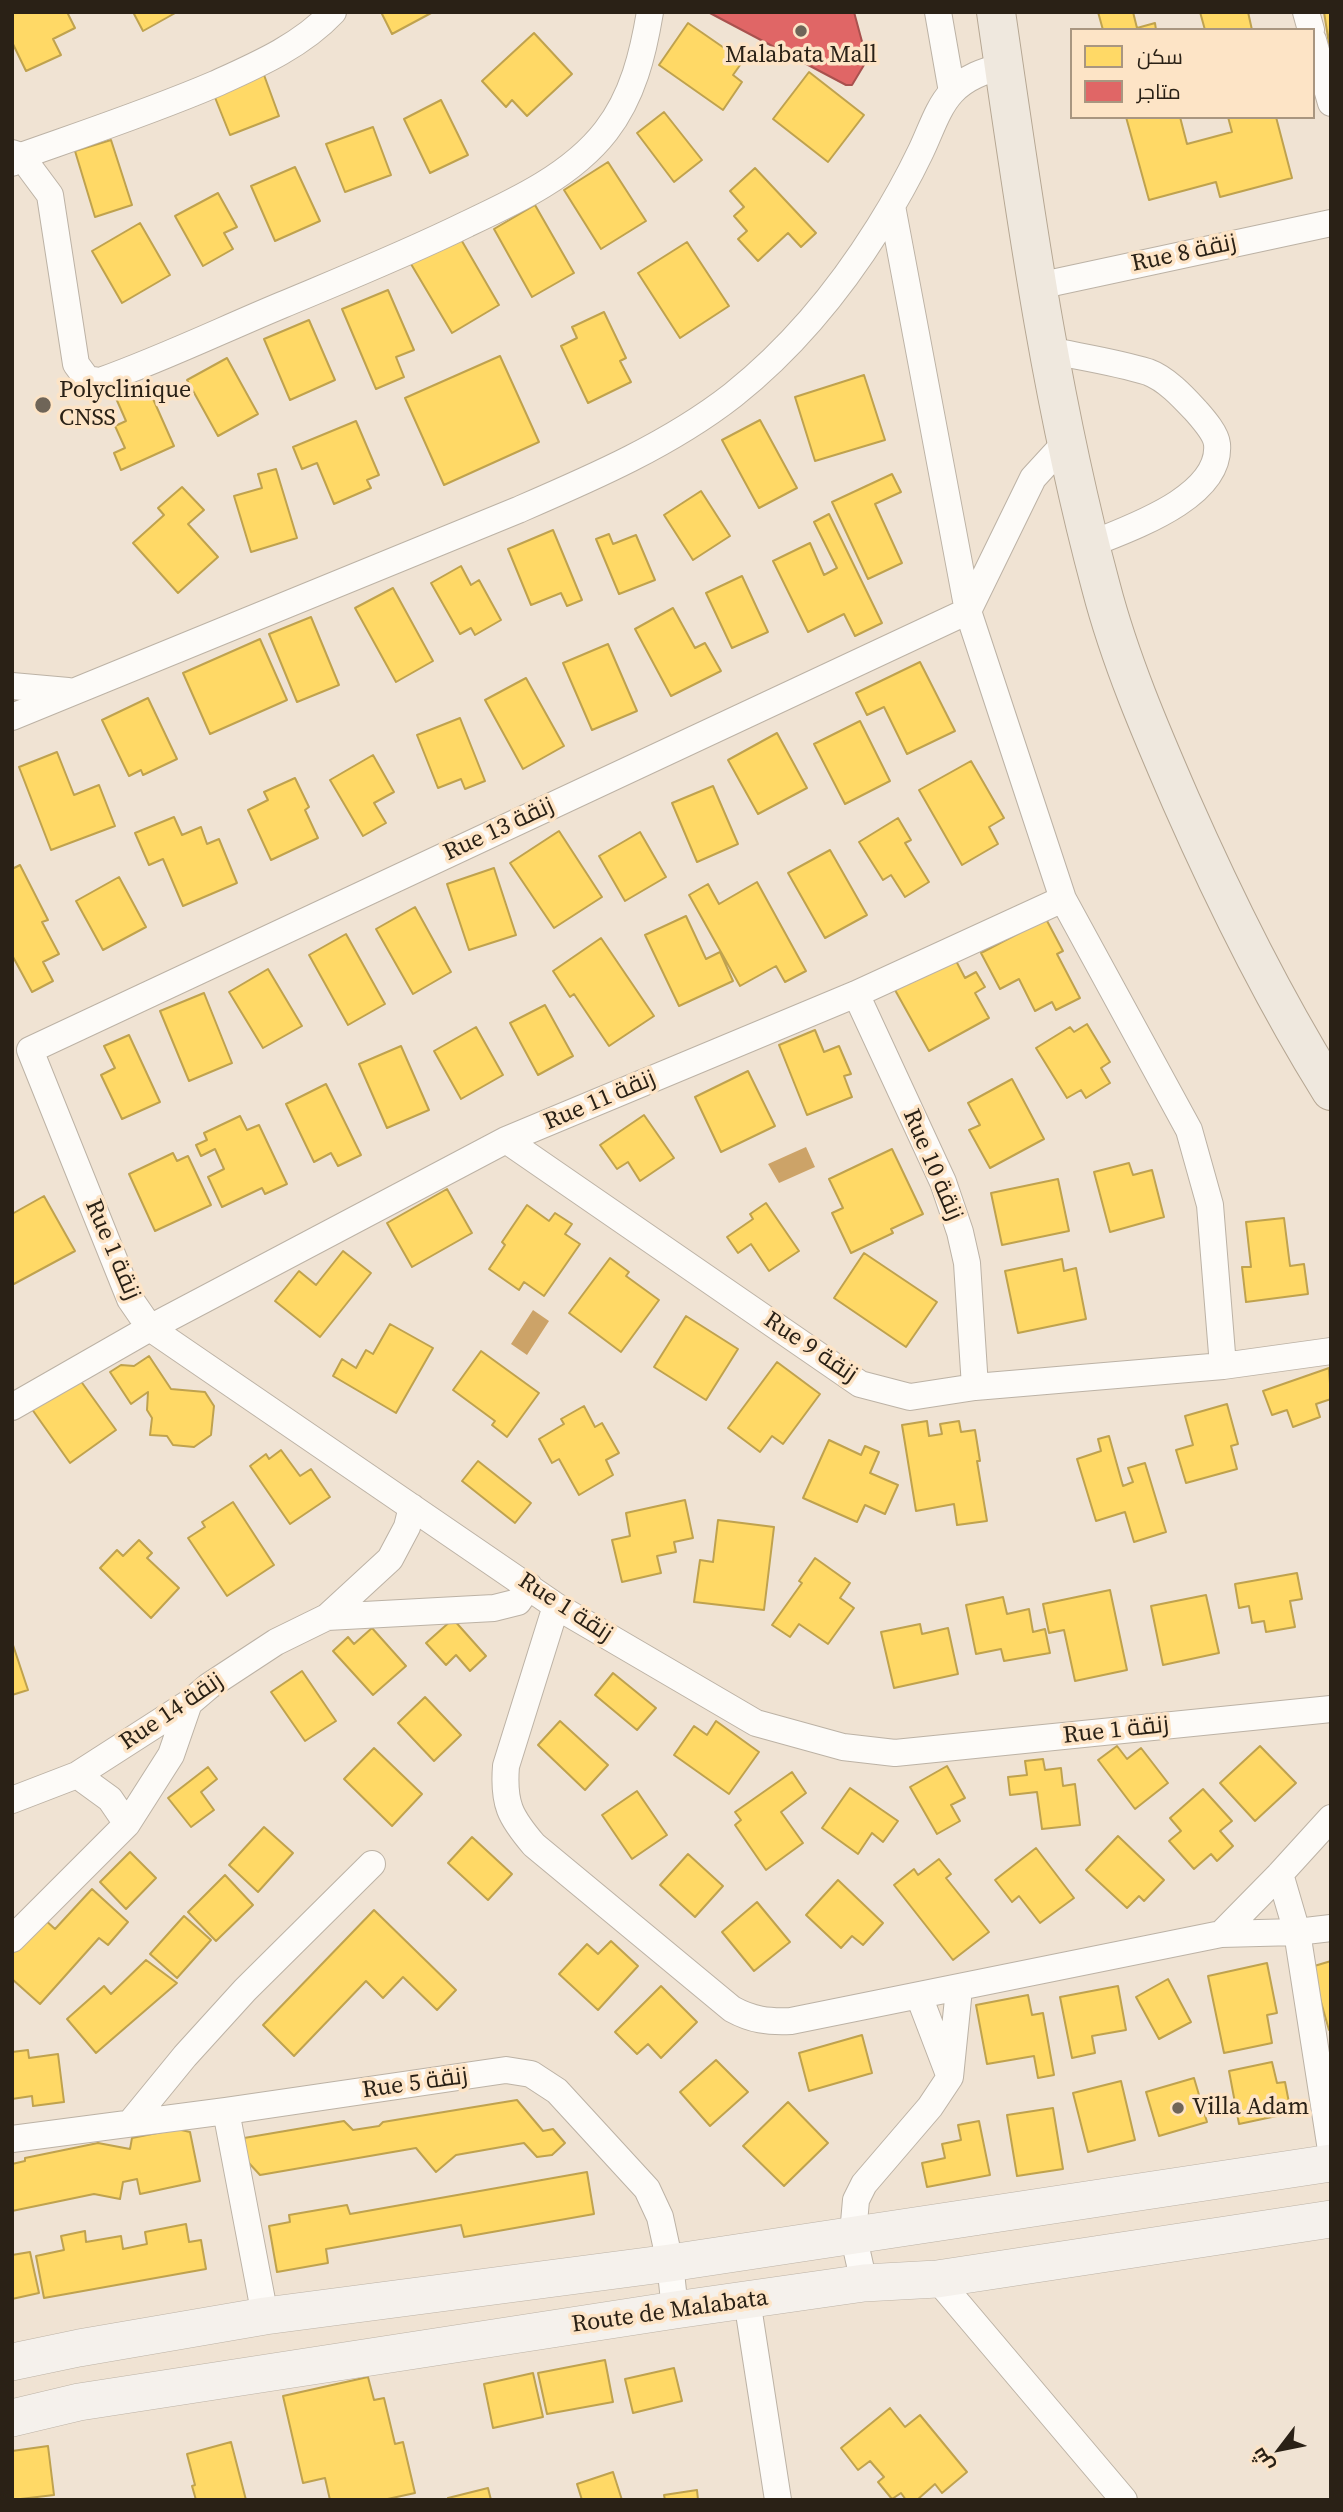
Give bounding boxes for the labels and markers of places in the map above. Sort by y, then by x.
marker: Malabata Mall [793,23,809,39]
place label: Malabata Mall [725,42,877,70]
place label: Polyclinique CNSS [59,377,191,433]
marker: Polyclinique CNSS [33,395,53,415]
place label: Villa Adam [1192,2094,1309,2122]
marker: Villa Adam [1170,2100,1186,2116]

